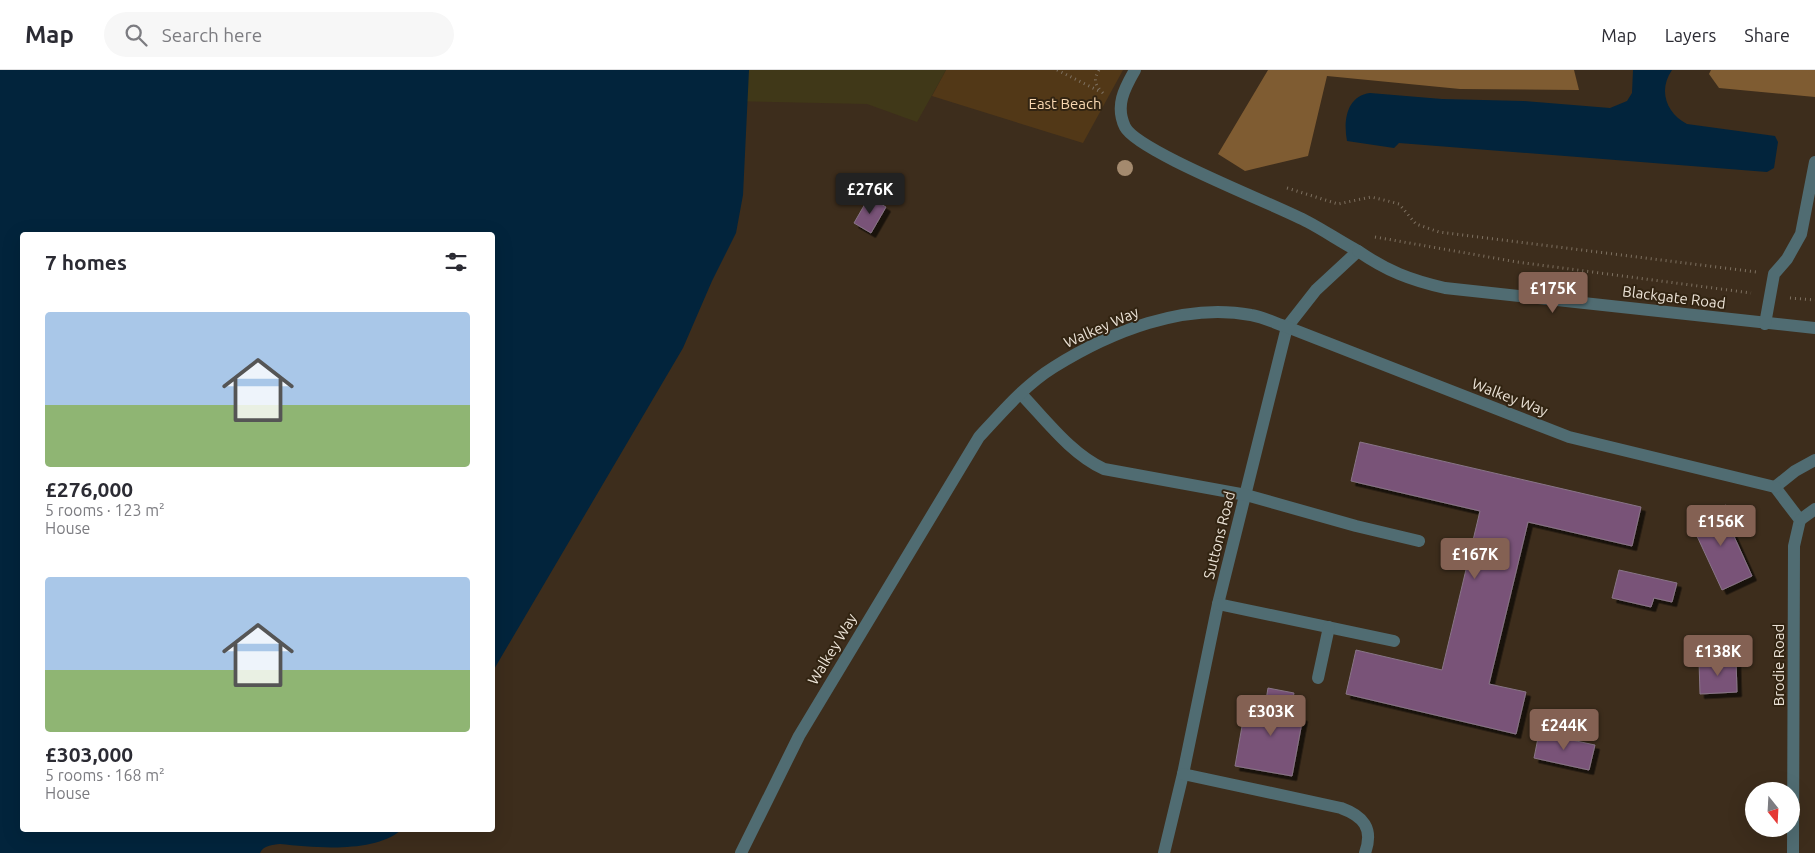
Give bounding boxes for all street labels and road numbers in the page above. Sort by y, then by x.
street label: Blackgate Road [1621,282,1727,312]
street label: Walkey Way [1061,303,1141,351]
street label: Walkey Way [1470,375,1550,419]
street label: Suttons Road [1200,489,1238,581]
street label: Walkey Way [804,610,860,688]
street label: Brodie Road [1770,624,1787,706]

